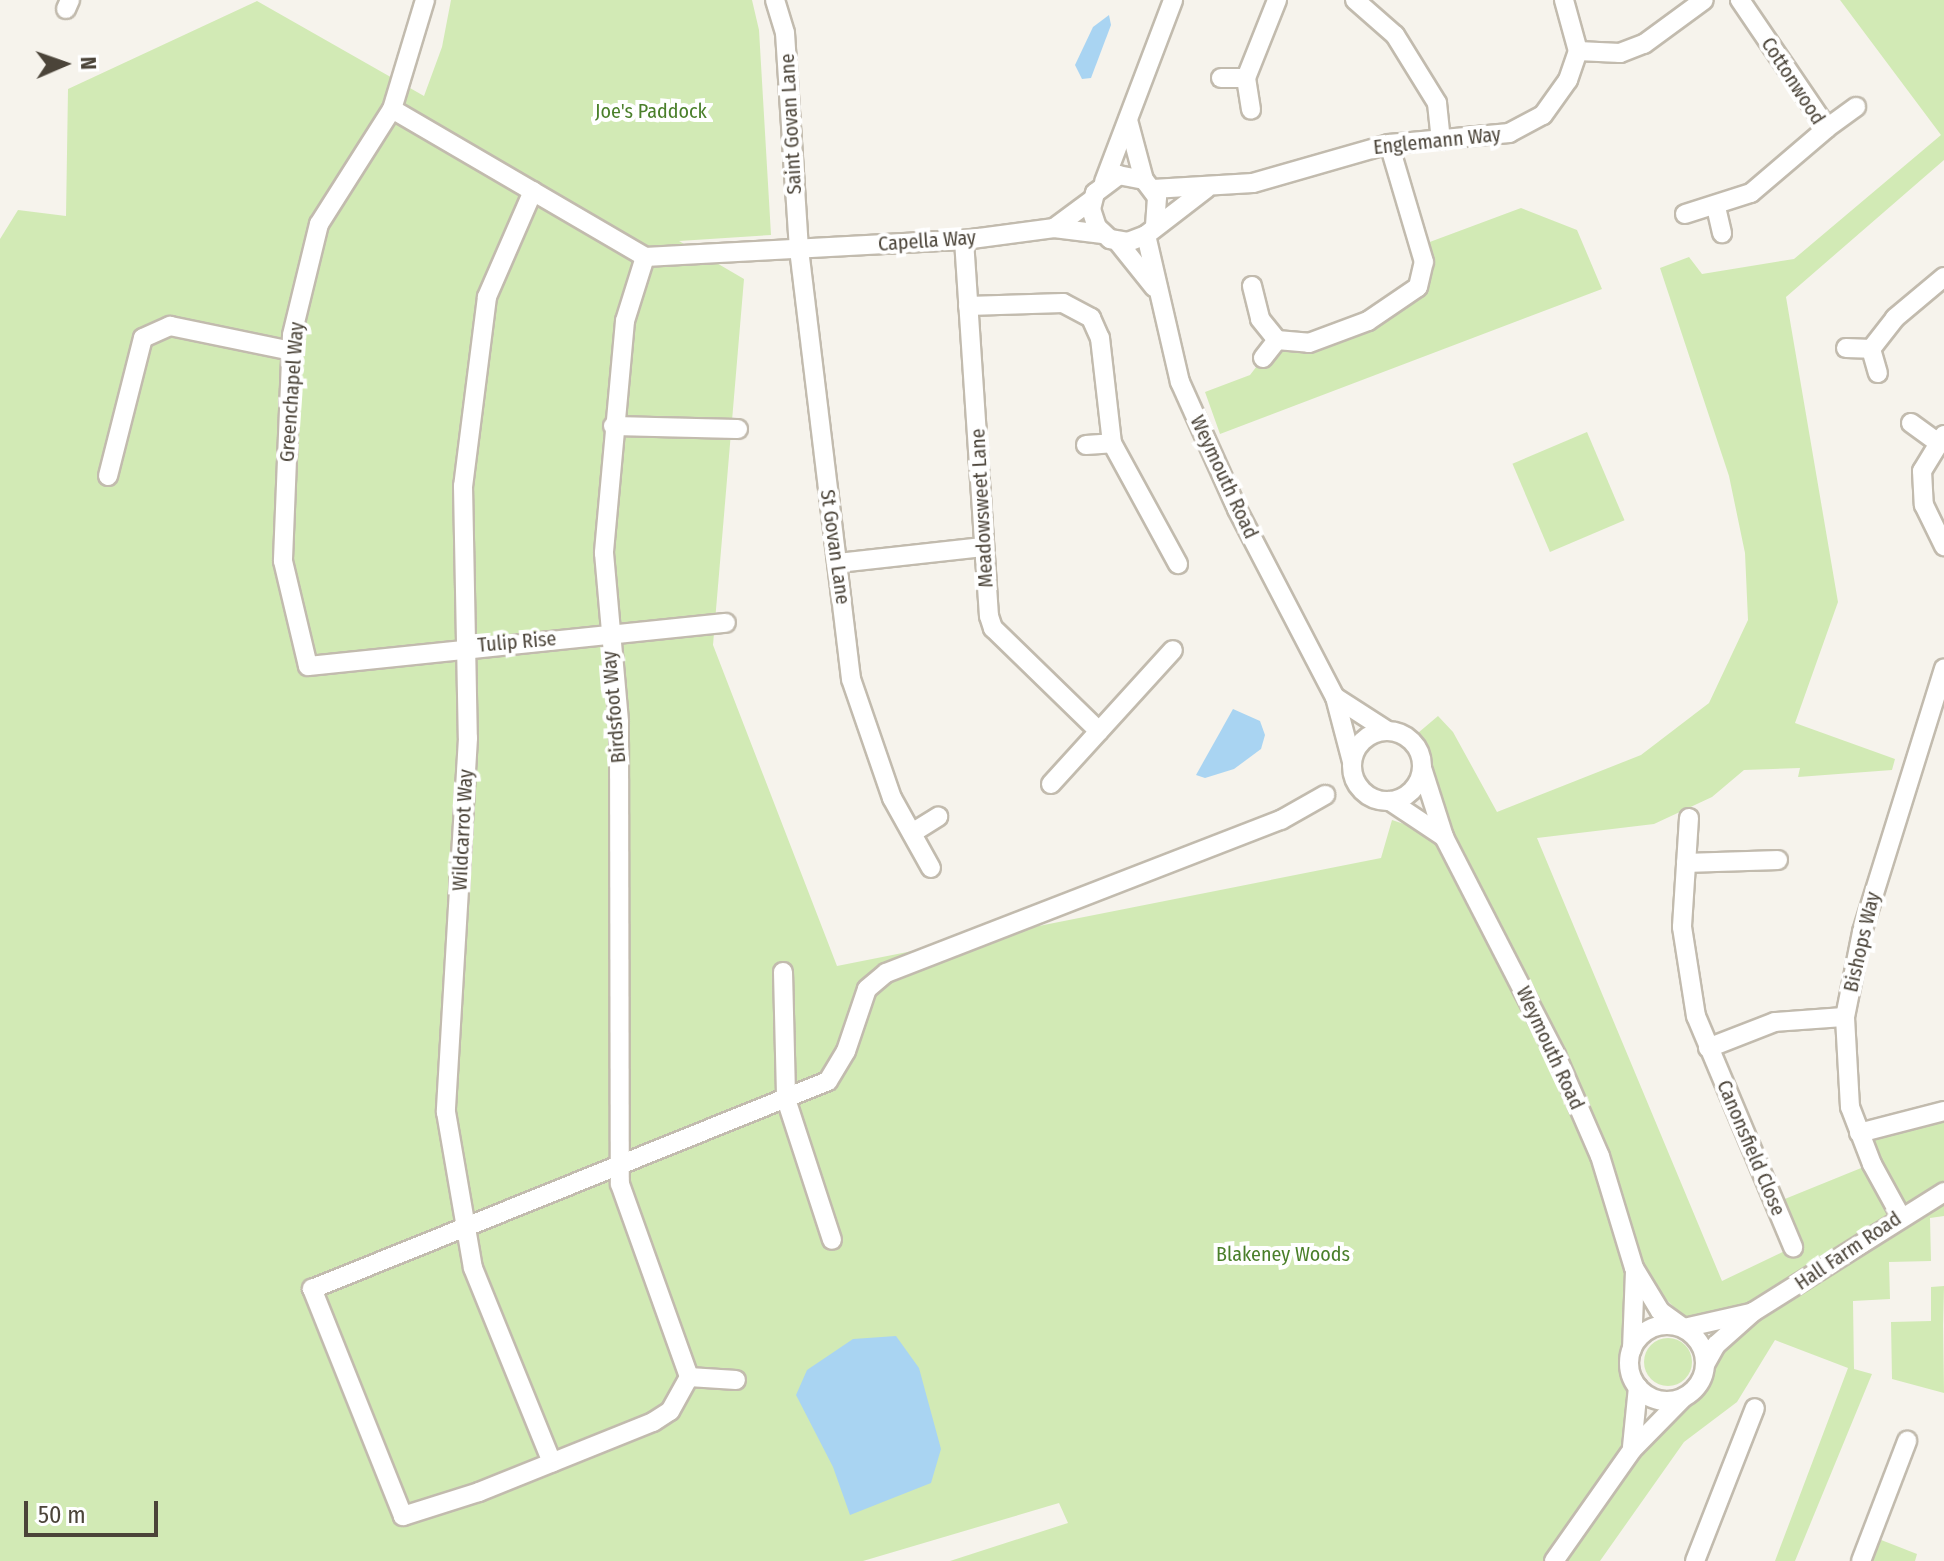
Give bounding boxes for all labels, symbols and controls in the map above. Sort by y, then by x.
north arrow [24,24,104,104]
street label: Cottonwood [1756,33,1830,129]
street label: Saint Govan Lane [775,53,807,195]
text: N [75,56,102,70]
park label: Joe's Paddock [595,99,707,123]
street label: Englemann Way [1372,122,1502,160]
street label: Capella Way [877,226,977,256]
street label: Greenchapel Way [275,321,309,463]
street label: Weymouth Road [1185,412,1263,542]
street label: Meadowsweet Lane [966,428,998,588]
street label: St Govan Lane [815,488,855,606]
street label: Tulip Rise [477,627,557,657]
street label: Birdsfoot Way [597,650,631,764]
street label: Wildcarrot Way [448,768,478,892]
street label: Bishops Way [1839,889,1885,995]
street label: Weymouth Road [1511,983,1589,1113]
street label: Canonsfield Close [1712,1077,1790,1219]
street label: Hall Farm Road [1790,1207,1906,1295]
park label: Blakeney Woods [1216,1242,1350,1266]
scale bar [28,1485,162,1535]
text: 50 m [38,1501,86,1529]

